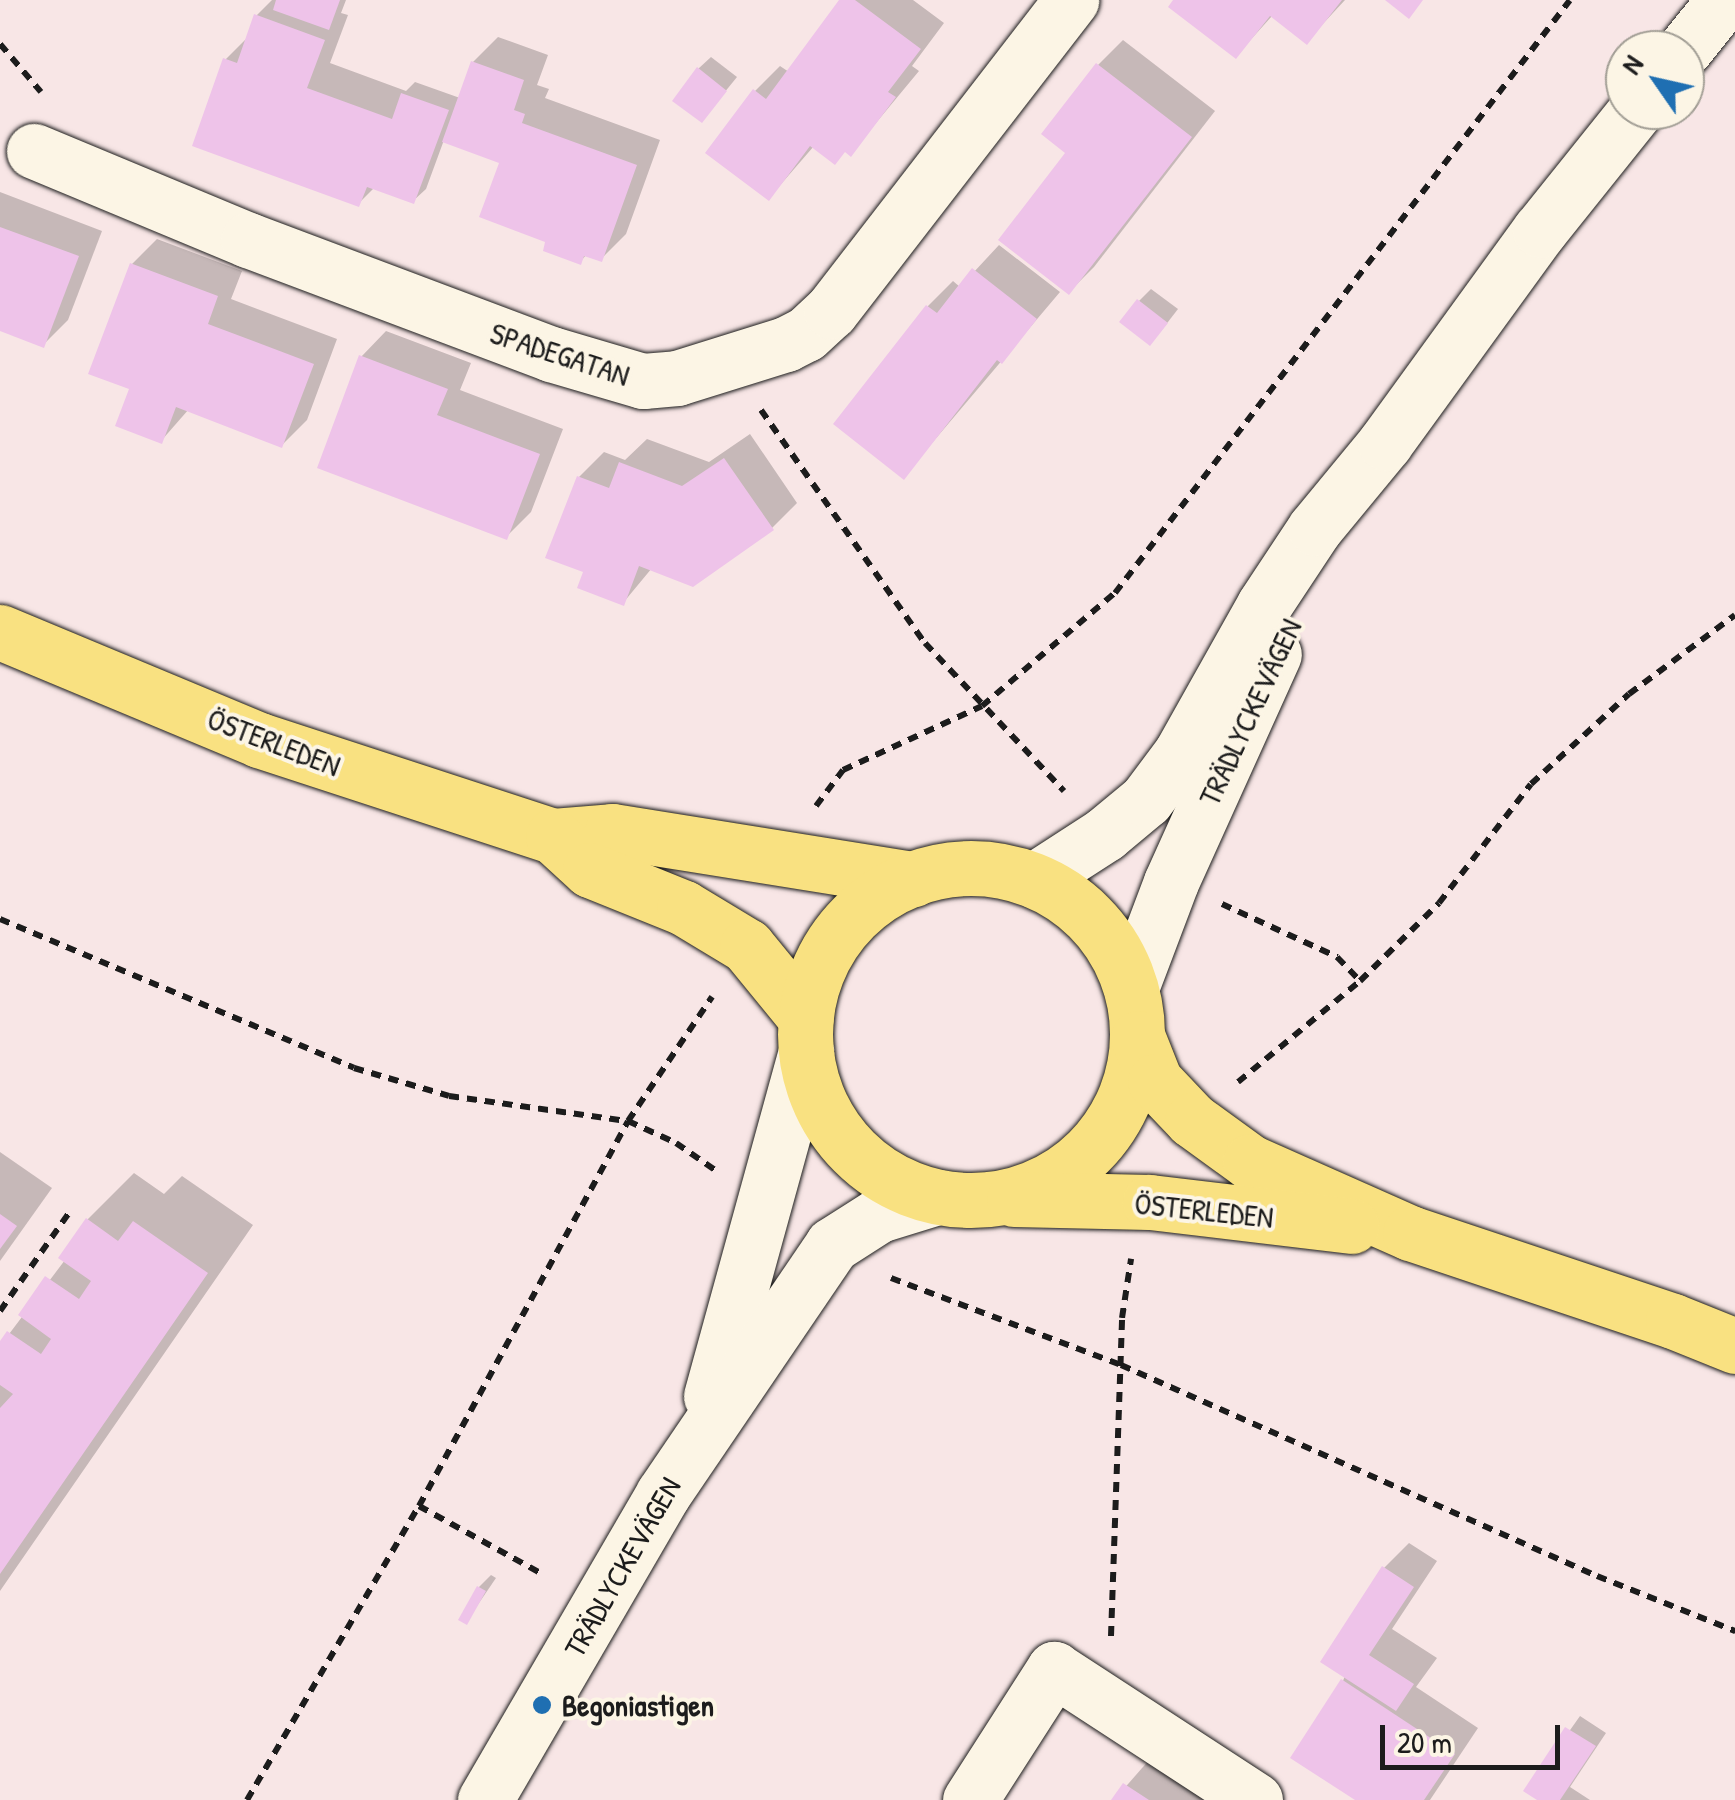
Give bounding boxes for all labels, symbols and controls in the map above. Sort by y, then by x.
north arrow [1605,30,1705,130]
text: N [1612,48,1652,81]
street label: SPADEGATAN [486,315,634,393]
street label: TRÄDLYCKEVÄGEN [1191,613,1309,811]
street label: ÖSTERLEDEN [203,700,345,784]
street label: ÖSTERLEDEN [1133,1185,1275,1235]
street label: TRÄDLYCKEVÄGEN [556,1471,688,1663]
place label: Begoniastigen [562,1687,714,1723]
marker: Begoniastigen [531,1694,553,1716]
scale bar [1385,1705,1565,1767]
text: 20 m [1397,1722,1452,1762]

